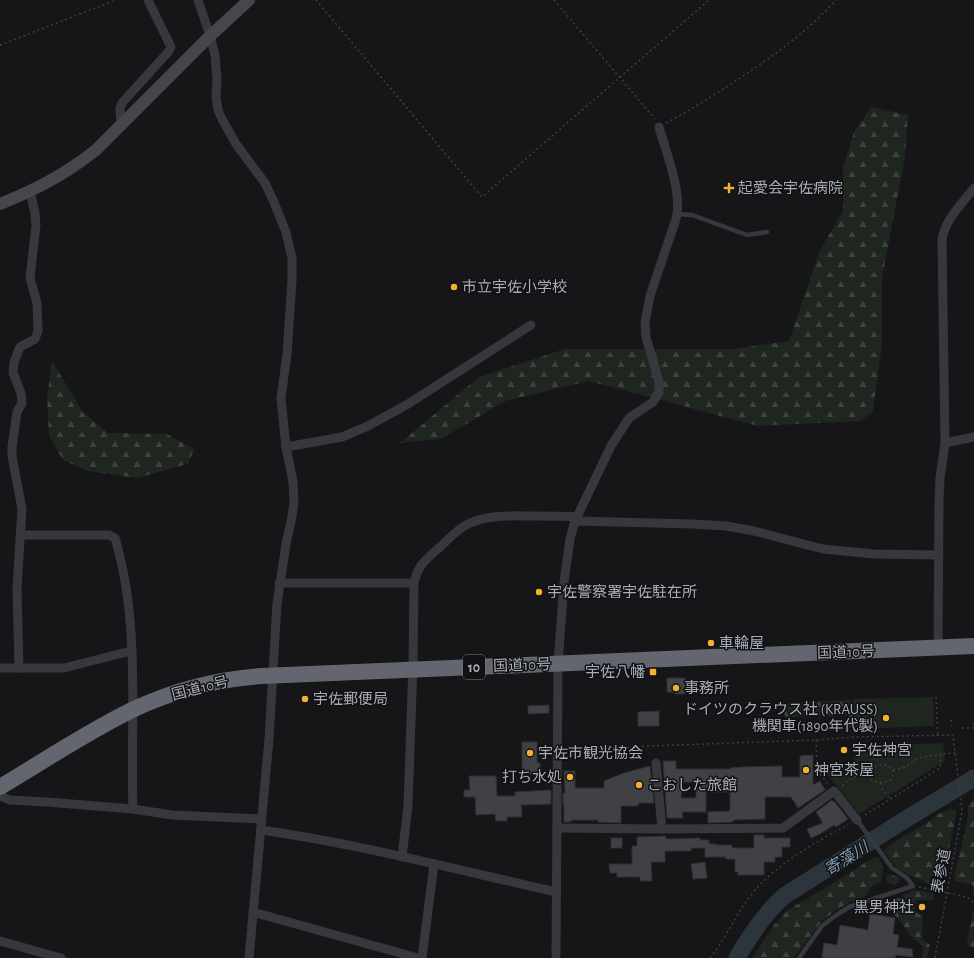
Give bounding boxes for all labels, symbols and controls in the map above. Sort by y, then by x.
place label: 起愛会宇佐病院 [737,180,843,196]
marker: 起愛会宇佐病院 [723,182,735,194]
place label: 市立宇佐小学校 [462,279,567,295]
marker: 市立宇佐小学校 [449,282,459,292]
place label: 宇佐警察署宇佐駐在所 [547,584,697,600]
marker: 宇佐警察署宇佐駐在所 [534,587,544,597]
place label: 車輪屋 [719,634,764,651]
marker: 車輪屋 [706,638,716,648]
street label: 国道10号 [817,643,875,661]
road number: 10 [463,655,485,679]
street label: 国道10号 [493,656,551,674]
place label: 宇佐八幡 [585,664,645,680]
marker: 宇佐八幡 [648,667,658,677]
street label: 国道10号 [170,673,230,703]
place label: 事務所 [684,680,729,696]
marker: 事務所 [671,683,681,693]
place label: 宇佐郵便局 [313,691,388,707]
marker: 宇佐郵便局 [300,694,310,704]
place label: ドイツのクラウス社 (KRAUSS) 機関車(1890年代製) [683,701,878,734]
marker: ドイツのクラウス社 (KRAUSS) 機関車(1890年代製) [881,713,891,723]
place label: 宇佐神宮 [852,742,912,758]
place label: 宇佐市観光協会 [538,744,643,761]
marker: 宇佐神宮 [839,745,849,755]
marker: 宇佐市観光協会 [525,748,535,758]
place label: 神宮茶屋 [814,762,874,778]
marker: 神宮茶屋 [801,765,811,775]
place label: 打ち水処 [502,769,562,785]
marker: 打ち水処 [565,772,575,782]
place label: こおした旅館 [647,776,737,793]
marker: こおした旅館 [634,780,644,790]
water label: 寄藻川 [821,837,873,878]
street label: 表参道 [929,847,953,895]
place label: 黒男神社 [854,899,914,915]
marker: 黒男神社 [917,902,927,912]

